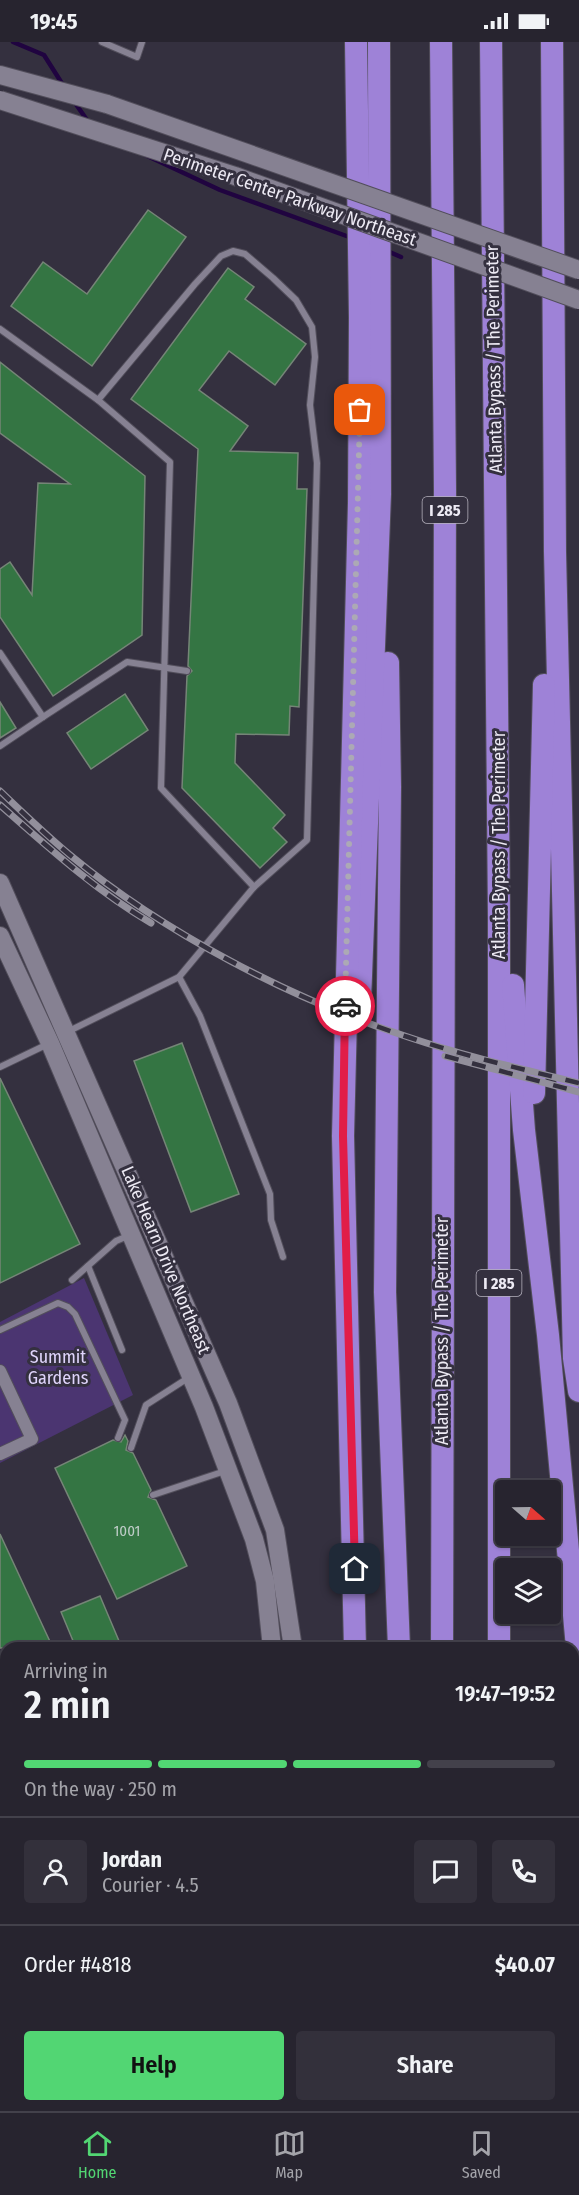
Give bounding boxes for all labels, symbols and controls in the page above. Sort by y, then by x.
text: 19:45 [30,8,78,35]
street label: Perimeter Center Parkway Northeast [161,143,419,251]
street label: Atlanta Bypass / The Perimeter [481,244,507,473]
pin [334,384,385,435]
icon: bag [343,393,376,426]
road number: I 285 [422,497,468,523]
street label: Atlanta Bypass / The Perimeter [488,730,510,959]
courier [315,976,375,1036]
icon: car [329,990,362,1023]
street label: Lake Hearn Drive Northeast [116,1163,216,1357]
street label: Atlanta Bypass / The Perimeter [431,1216,453,1445]
road number: I 285 [476,1270,522,1296]
park label: Summit Gardens [28,1346,89,1389]
north arrow [495,1480,561,1546]
map controls [495,1480,561,1624]
house number: 1001 [114,1522,140,1540]
pin [329,1543,380,1594]
icon: home [338,1552,371,1585]
button: layers [495,1558,561,1624]
text: Arriving in [24,1659,108,1683]
text: 19:47–19:52 [455,1680,555,1707]
text: 2 min [24,1682,111,1728]
text: On the way · 250 m [24,1777,177,1801]
button: person [24,1840,87,1903]
button: chat [414,1840,477,1903]
button: phone [492,1840,555,1903]
text: Jordan [102,1846,162,1873]
text: Courier · 4.5 [102,1873,199,1897]
text: Order #4818 [24,1951,131,1978]
text: $40.07 [495,1951,555,1978]
button: Help [24,2031,284,2100]
button: Share [296,2031,555,2100]
tab: Home [78,2127,116,2182]
tab: Map [273,2127,306,2182]
tab: Saved [462,2127,501,2182]

